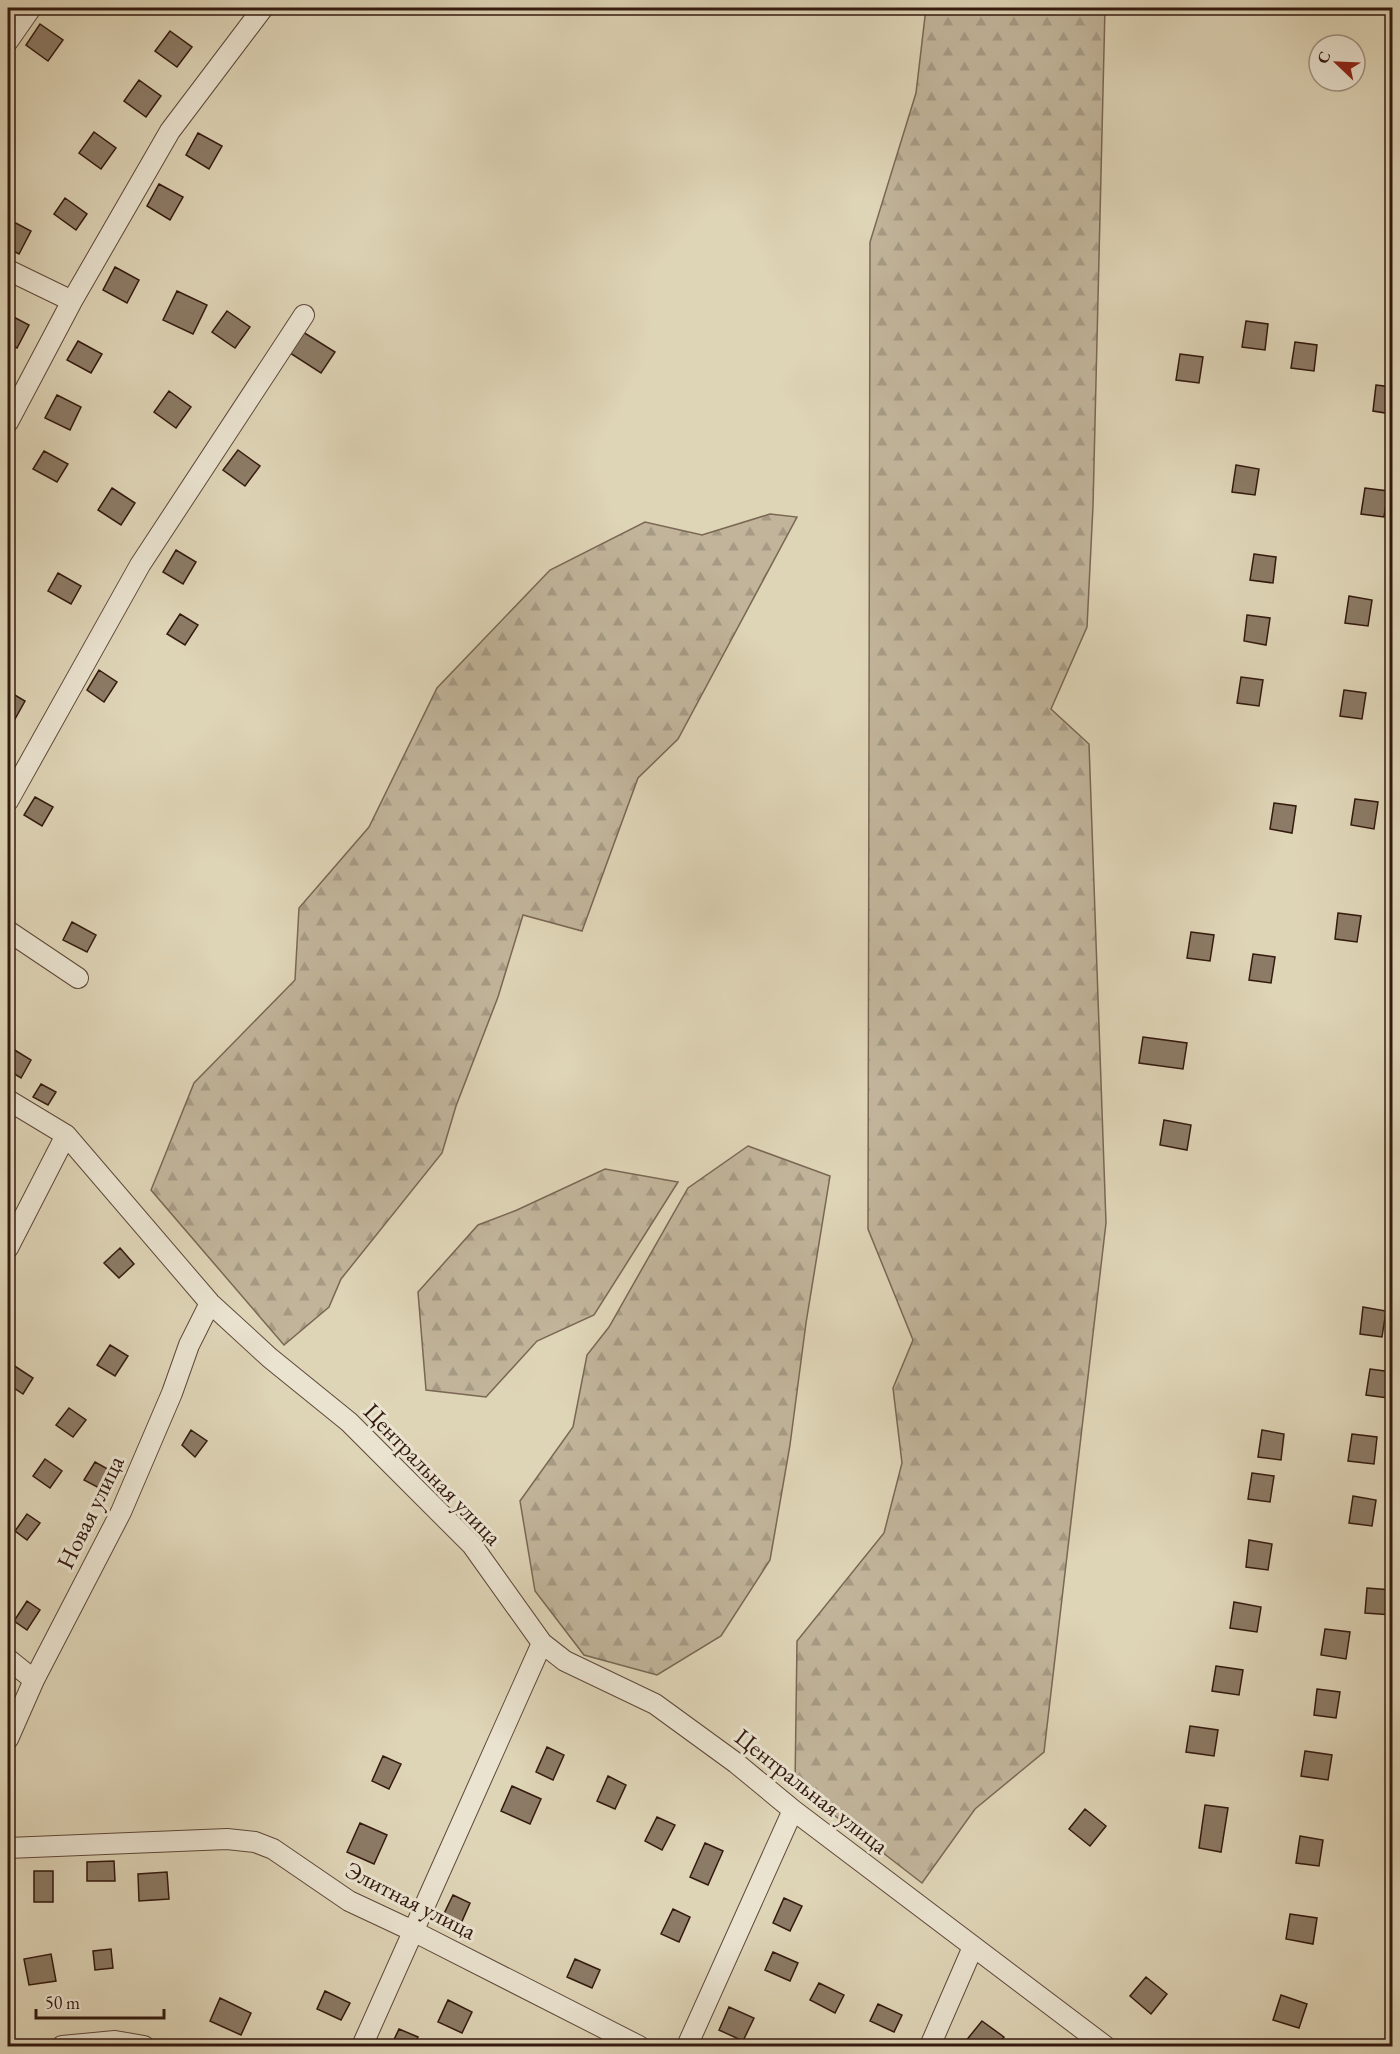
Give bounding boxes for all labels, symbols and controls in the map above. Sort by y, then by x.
north arrow [1307,33,1367,93]
text: С [1312,48,1336,67]
street label: Центральная улица [357,1396,509,1552]
street label: Новая улица [49,1450,131,1574]
street label: Центральная улица [729,1721,895,1861]
street label: Элитная улица [340,1854,482,1946]
scale bar [36,1982,164,2020]
text: 50 m [45,1991,80,2014]

